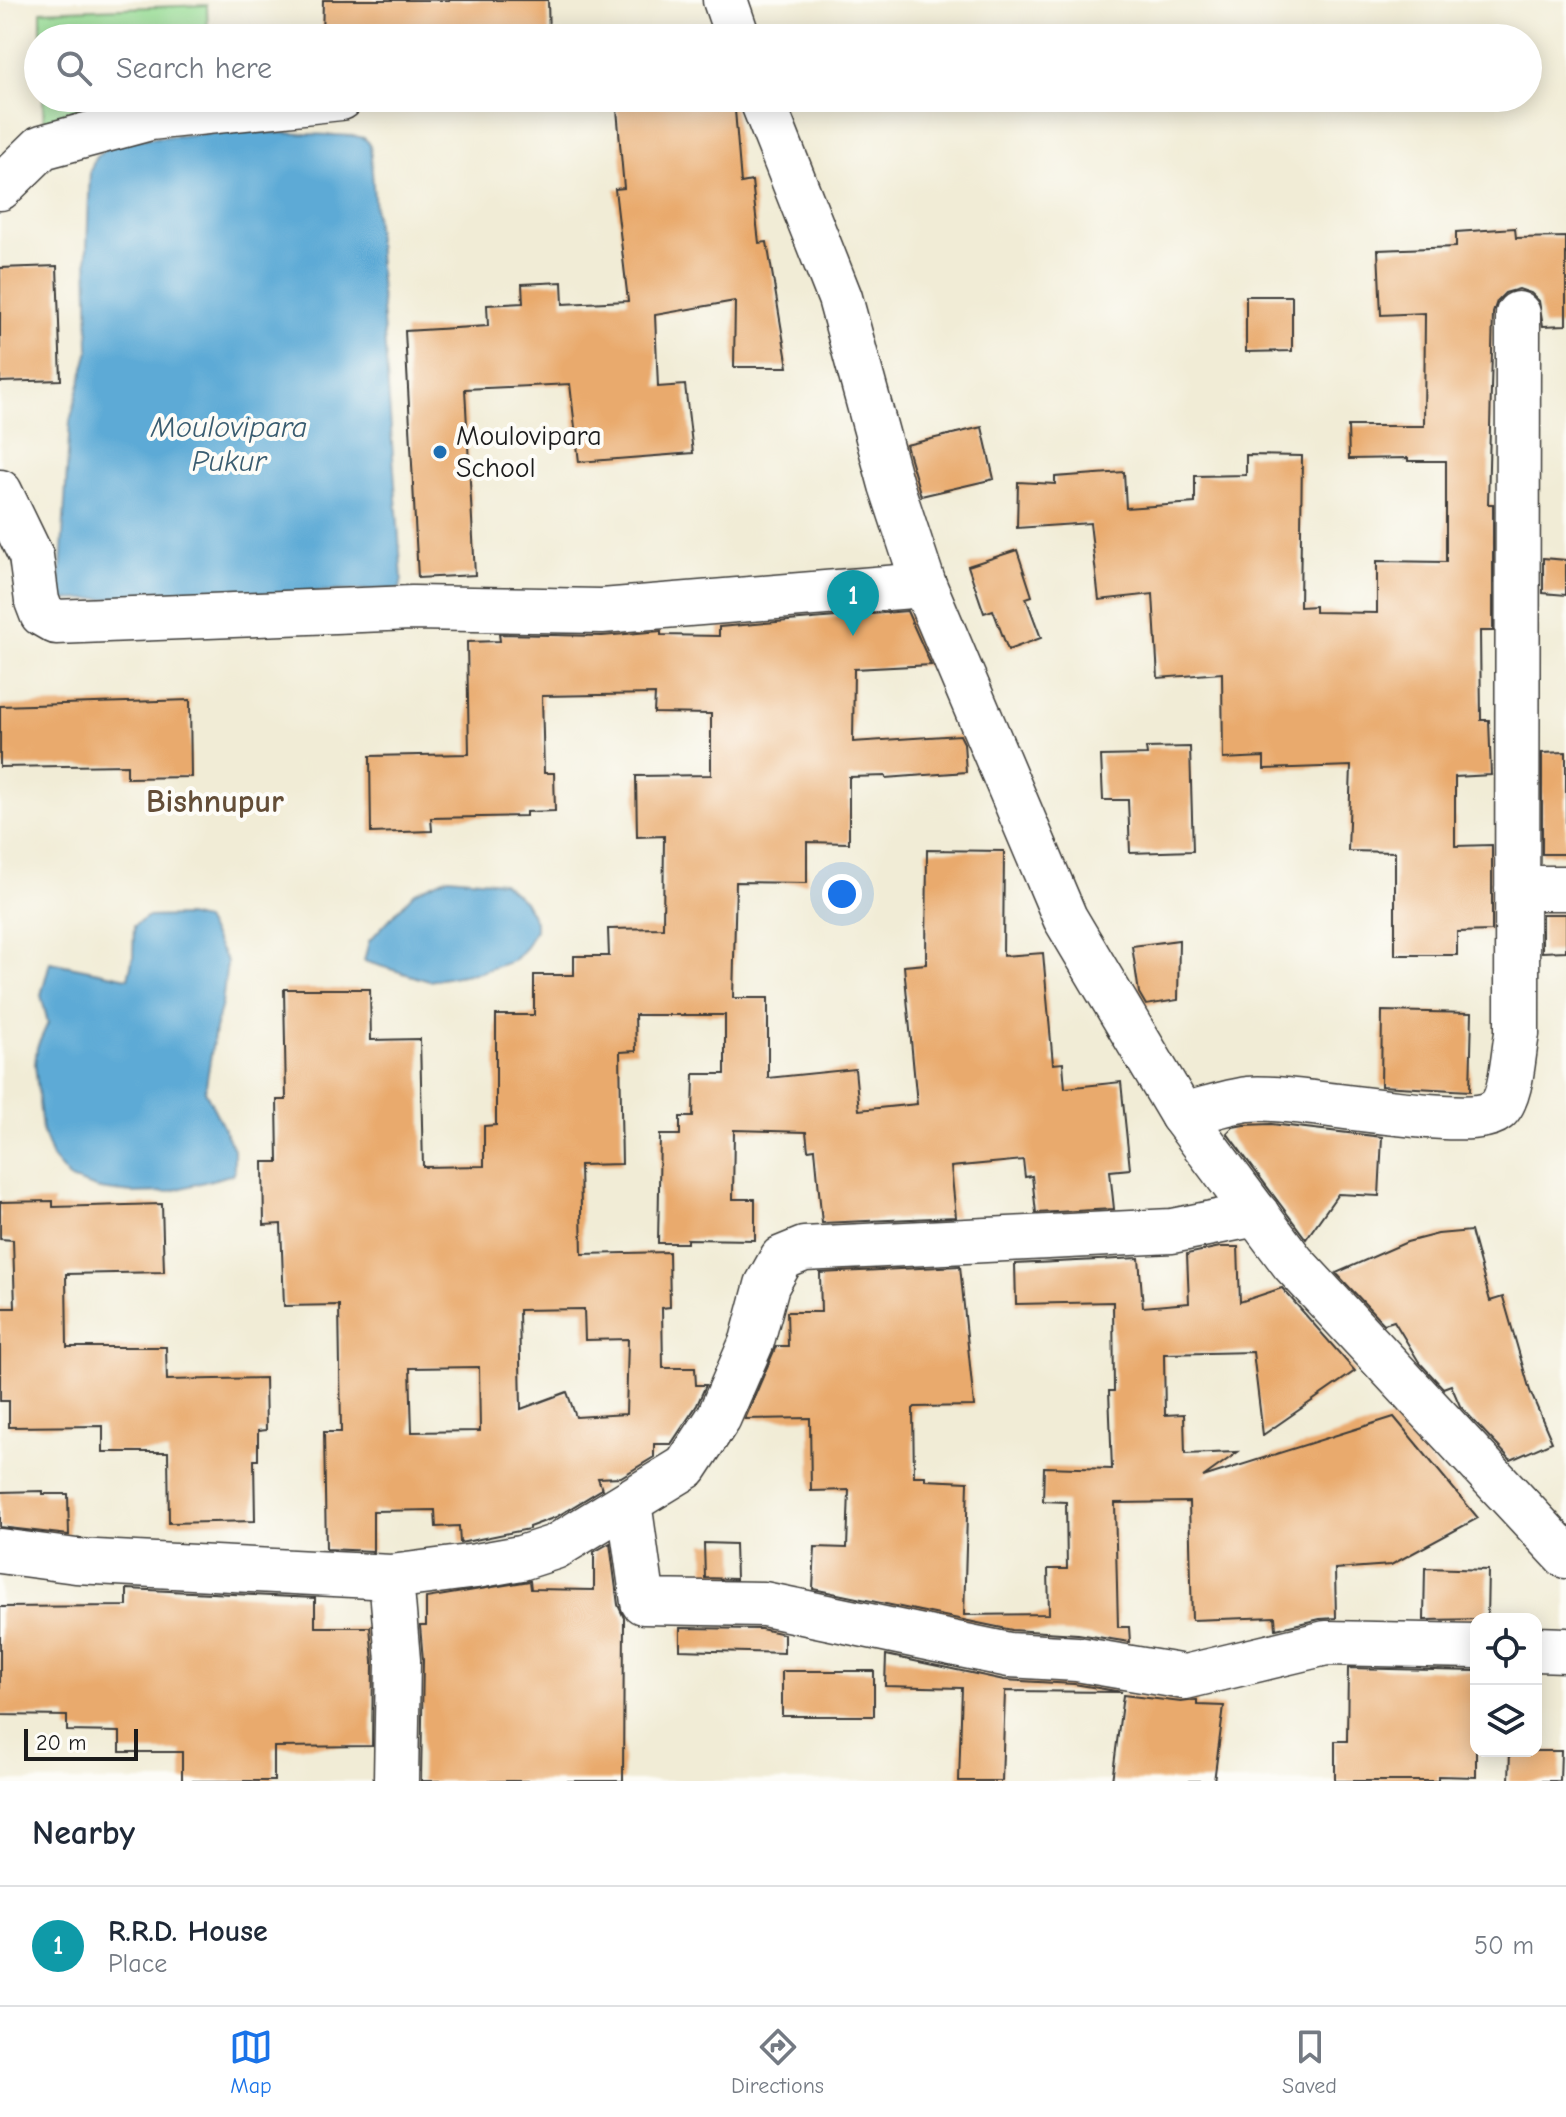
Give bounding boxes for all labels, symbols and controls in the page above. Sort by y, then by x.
search box [24,24,1542,112]
icon: search [52,46,96,90]
text: Search here [116,51,272,86]
water label: Moulovipara Pukur [150,410,307,479]
place label: Moulovipara School [456,420,602,484]
marker: Moulovipara School [431,443,449,461]
pin: 1 [827,570,879,636]
district label: Bishnupur [146,783,284,820]
your location [822,874,862,914]
map controls [1470,1613,1542,1757]
button: locate [1470,1613,1542,1685]
button: layers [1470,1685,1542,1757]
scale bar [24,1725,138,1761]
text: 20 m [36,1730,86,1756]
text: Nearby [32,1813,135,1853]
text: R.R.D. House [108,1914,268,1949]
text: 1 [53,1931,63,1961]
text: 50 m [1474,1931,1534,1961]
text: Place [108,1949,167,1979]
tab: Map [229,2025,273,2099]
tab: Directions [731,2025,824,2099]
tab: Saved [1282,2025,1337,2099]

